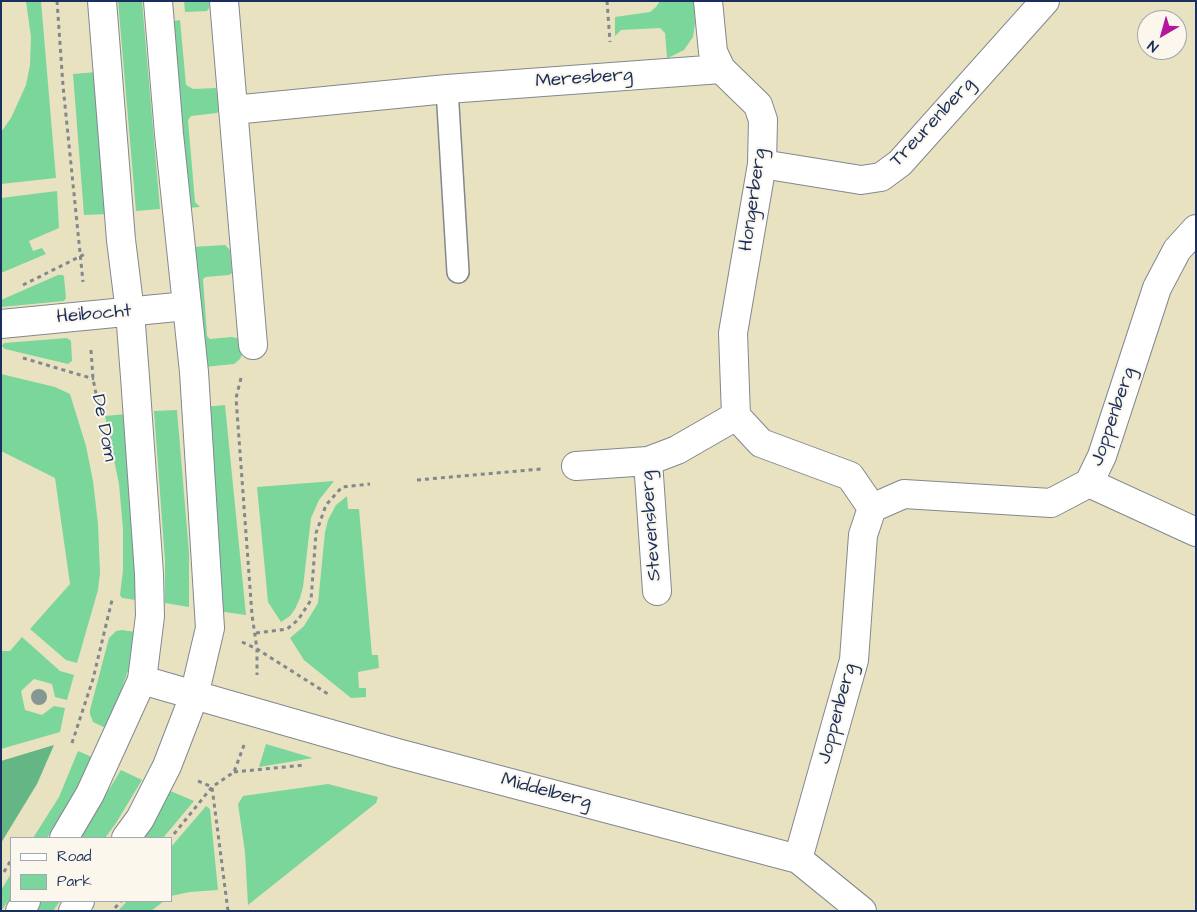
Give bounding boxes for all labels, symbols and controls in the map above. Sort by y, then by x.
north arrow [1137,10,1187,60]
text: N [1144,35,1163,57]
street label: Meresberg [535,64,633,94]
street label: Treurenberg [886,74,980,172]
street label: Hongerberg [736,147,772,253]
street label: Heibocht [56,300,132,330]
street label: Joppenberg [1086,365,1142,469]
street label: De Dom [85,392,121,464]
street label: Stevensberg [637,470,667,582]
street label: Joppenberg [814,661,862,767]
street label: Middelberg [498,769,594,815]
legend [10,837,172,902]
text: Road [57,846,91,867]
text: Park [57,871,92,892]

